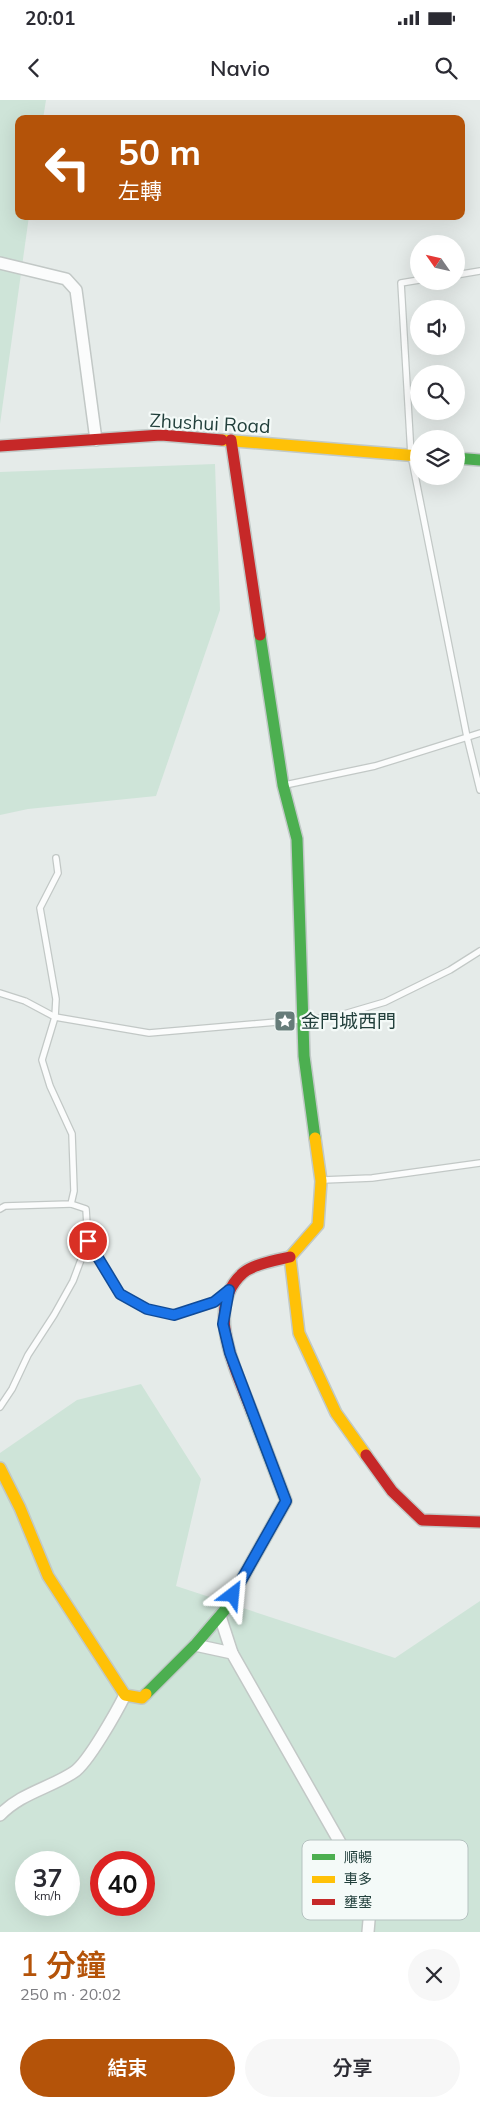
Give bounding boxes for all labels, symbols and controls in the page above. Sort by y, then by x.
text: 20:01 [25,6,75,30]
icon: back [20,54,48,82]
text: Navio [210,54,270,82]
icon: search [432,54,460,82]
text: 50 m [118,130,201,174]
icon: left [35,135,100,200]
text: 左轉 [118,177,162,205]
north arrow [410,235,465,290]
map controls [410,235,465,485]
button: sound [410,300,465,355]
button: search [410,365,465,420]
street label: Zhushui Road [149,408,271,438]
button: layers [410,430,465,485]
place icon: 金門城西門 [273,1009,297,1033]
place label: 金門城西門 [301,1009,396,1033]
pin [67,1220,109,1262]
icon: arrive [74,1227,102,1255]
position arrow [206,1568,258,1620]
legend [302,1840,468,1920]
text: 順暢 [344,1848,372,1866]
speed limit sign: 40 [90,1851,155,1916]
text: 37 [32,1862,63,1893]
text: 車多 [344,1870,372,1888]
text: km/h [34,1888,61,1903]
text: 壅塞 [344,1893,372,1911]
text: 1 分鐘 [20,1946,106,1984]
button: close [408,1949,460,2001]
text: 250 m · 20:02 [20,1984,121,2004]
button: 結束 [20,2039,235,2097]
button: 分享 [245,2039,460,2097]

